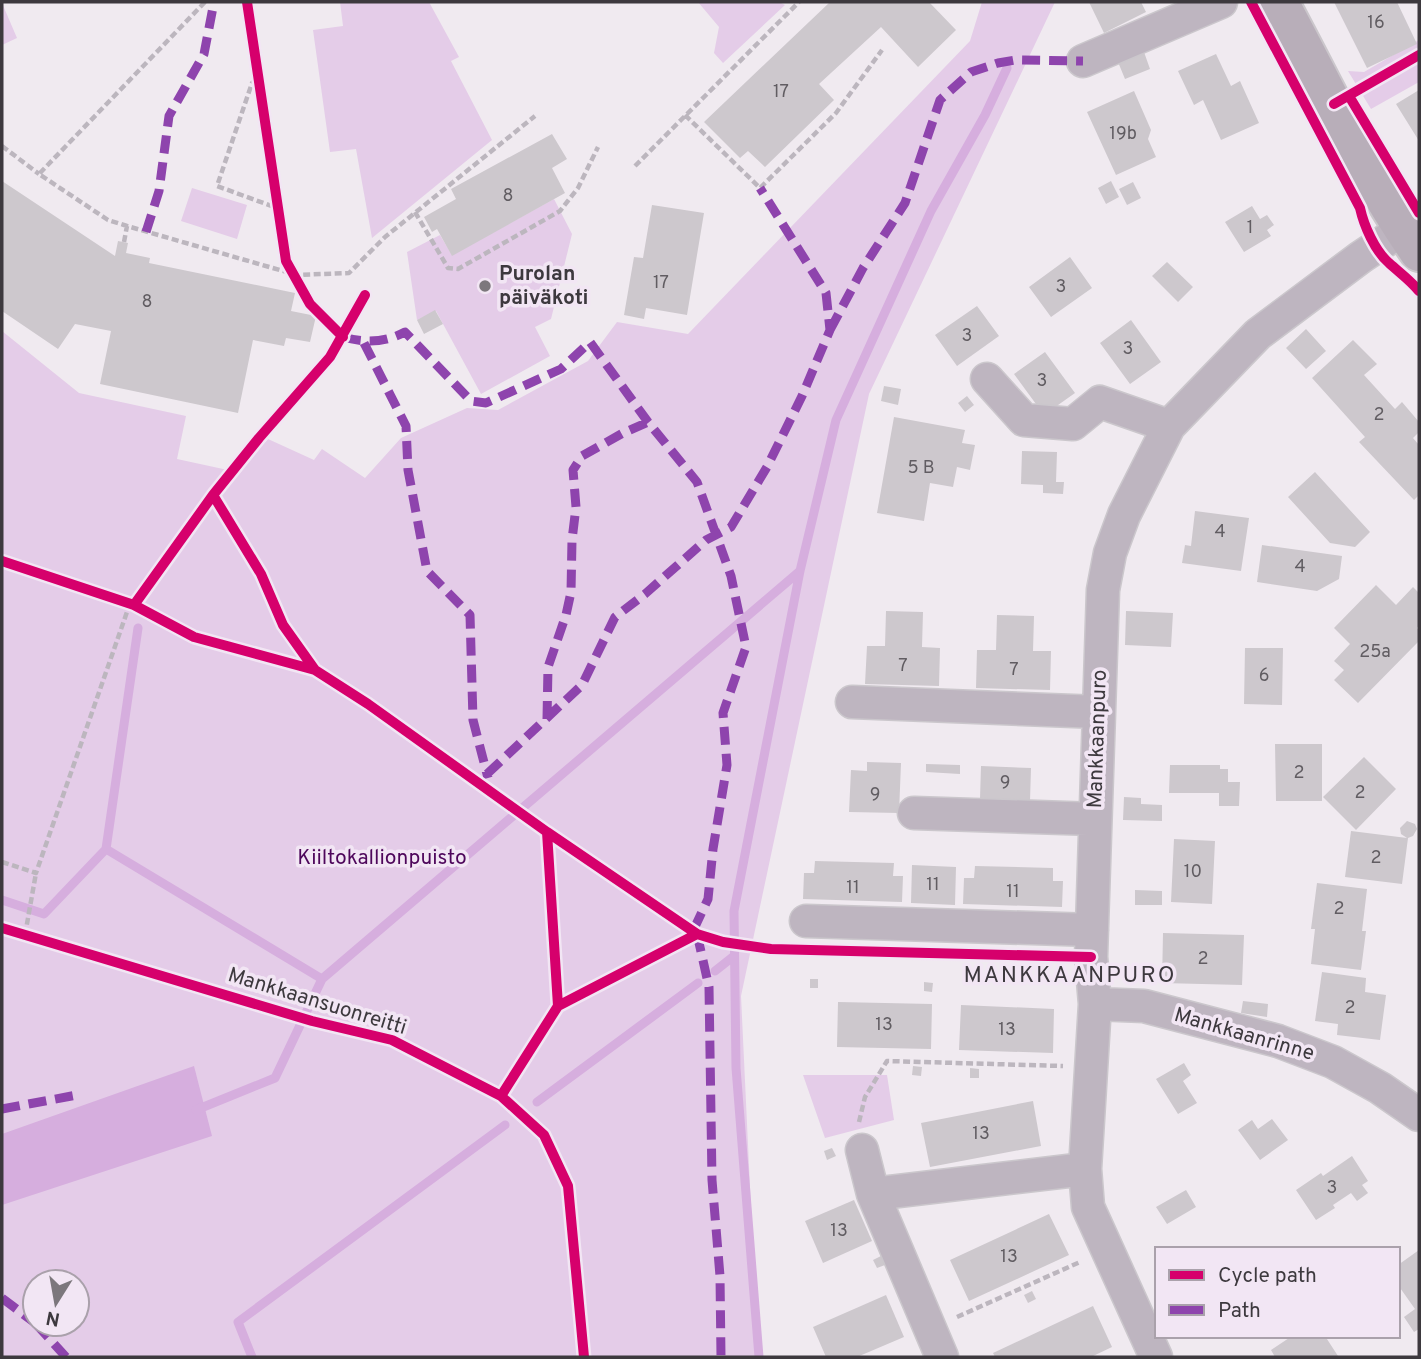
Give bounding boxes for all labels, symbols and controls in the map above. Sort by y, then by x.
house number: 16 [1367,12,1385,35]
house number: 17 [773,81,789,104]
house number: 19b [1109,123,1137,146]
house number: 8 [503,185,514,208]
house number: 1 [1247,217,1253,240]
place label: Purolan päiväkoti [499,261,589,312]
house number: 17 [653,272,669,295]
house number: 3 [1056,276,1066,299]
marker: Purolan päiväkoti [477,278,493,294]
house number: 8 [142,291,153,314]
house number: 3 [962,325,972,348]
house number: 3 [1123,338,1133,361]
house number: 3 [1037,370,1047,393]
house number: 2 [1373,404,1385,427]
house number: 5 B [907,457,935,480]
house number: 4 [1214,521,1226,544]
house number: 4 [1294,556,1306,579]
house number: 25a [1359,641,1391,664]
house number: 7 [898,655,908,678]
house number: 7 [1009,659,1019,682]
house number: 6 [1259,665,1269,688]
street label: Mankkaanpuro [1082,669,1114,809]
house number: 2 [1293,762,1305,785]
house number: 9 [1000,772,1010,795]
house number: 2 [1354,782,1366,805]
house number: 9 [870,784,880,807]
park label: Kiiltokallionpuisto [297,845,467,872]
house number: 2 [1370,847,1382,870]
house number: 10 [1184,861,1202,884]
house number: 11 [926,874,940,897]
house number: 11 [846,877,860,900]
house number: 11 [1006,881,1020,904]
house number: 2 [1333,898,1345,921]
house number: 2 [1197,948,1209,971]
street label: Mankkaansuonreitti [224,962,410,1042]
district label: MANKKAANPURO [964,962,1177,991]
house number: 2 [1344,997,1356,1020]
street label: Mankkaanrinne [1171,1002,1317,1068]
house number: 13 [875,1014,893,1037]
house number: 13 [998,1019,1016,1042]
house number: 13 [972,1123,990,1146]
house number: 3 [1327,1177,1337,1200]
house number: 13 [830,1220,848,1243]
house number: 13 [1000,1246,1018,1269]
legend [1155,1247,1400,1338]
text: Cycle path [1218,1263,1317,1290]
north arrow [21,1268,91,1338]
text: Path [1218,1298,1261,1325]
text: N [44,1305,62,1331]

